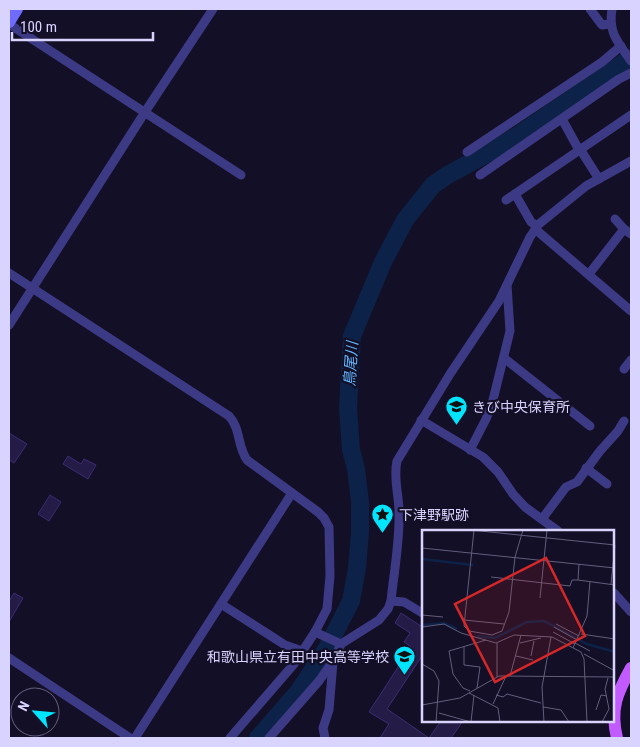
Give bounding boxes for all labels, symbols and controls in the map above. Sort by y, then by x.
scale bar [12,10,154,42]
text: 100 m [20,18,57,36]
water label: 鳥尾川 [340,339,362,387]
school or university icon: きび中央保育所 [444,395,468,426]
place label: きび中央保育所 [472,399,570,415]
place icon: 下津野駅跡 [371,503,395,534]
place label: 下津野駅跡 [399,507,469,523]
inset map [422,530,615,722]
school or university icon: 和歌山県立有田中央高等学校 [393,645,417,676]
place label: 和歌山県立有田中央高等学校 [207,649,389,665]
north arrow [10,687,60,737]
text: N [14,699,32,714]

